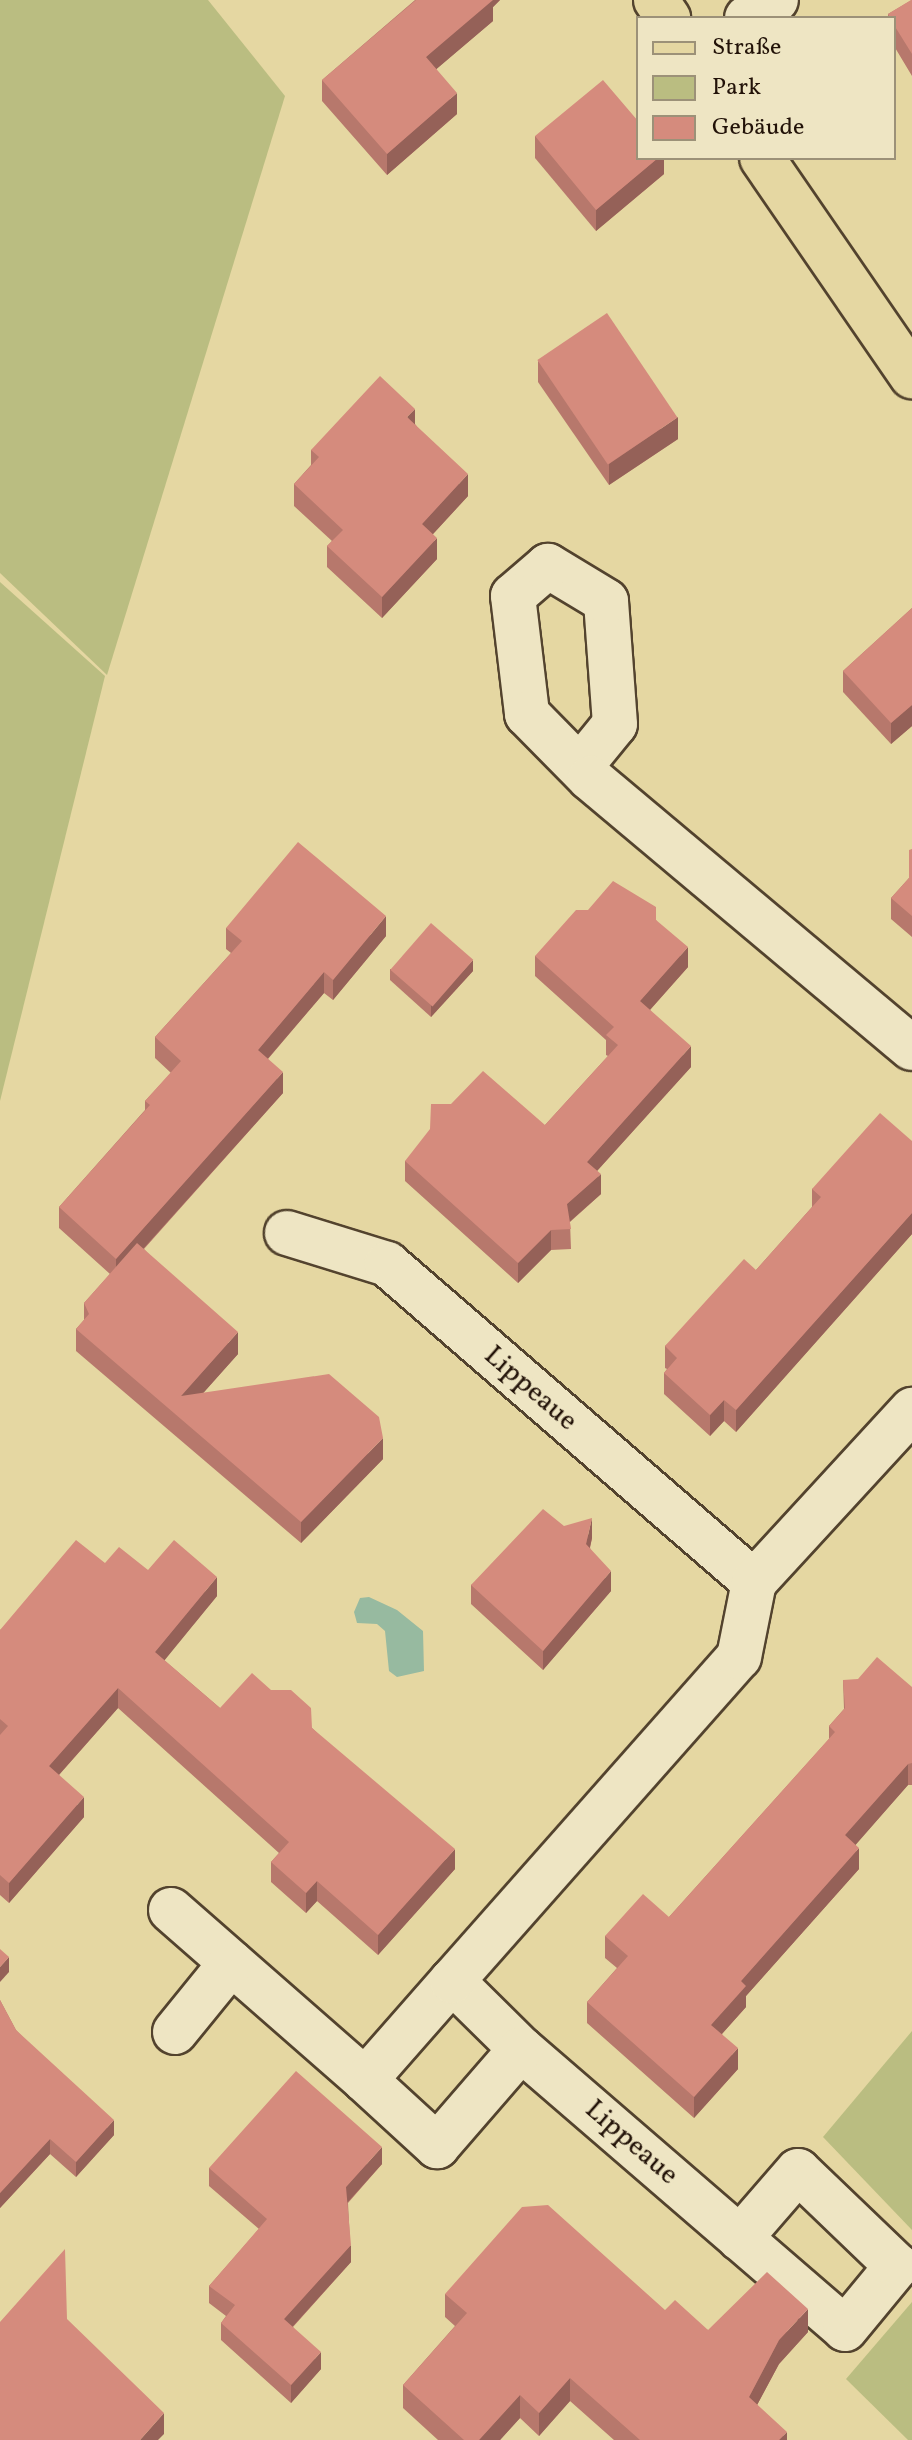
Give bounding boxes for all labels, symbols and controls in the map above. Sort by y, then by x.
legend [636,16,896,160]
text: Straße [712,31,781,65]
text: Park [712,71,761,105]
text: Gebäude [712,111,804,145]
street label: Lippeaue [477,1339,583,1439]
street label: Lippeaue [578,2093,684,2193]

